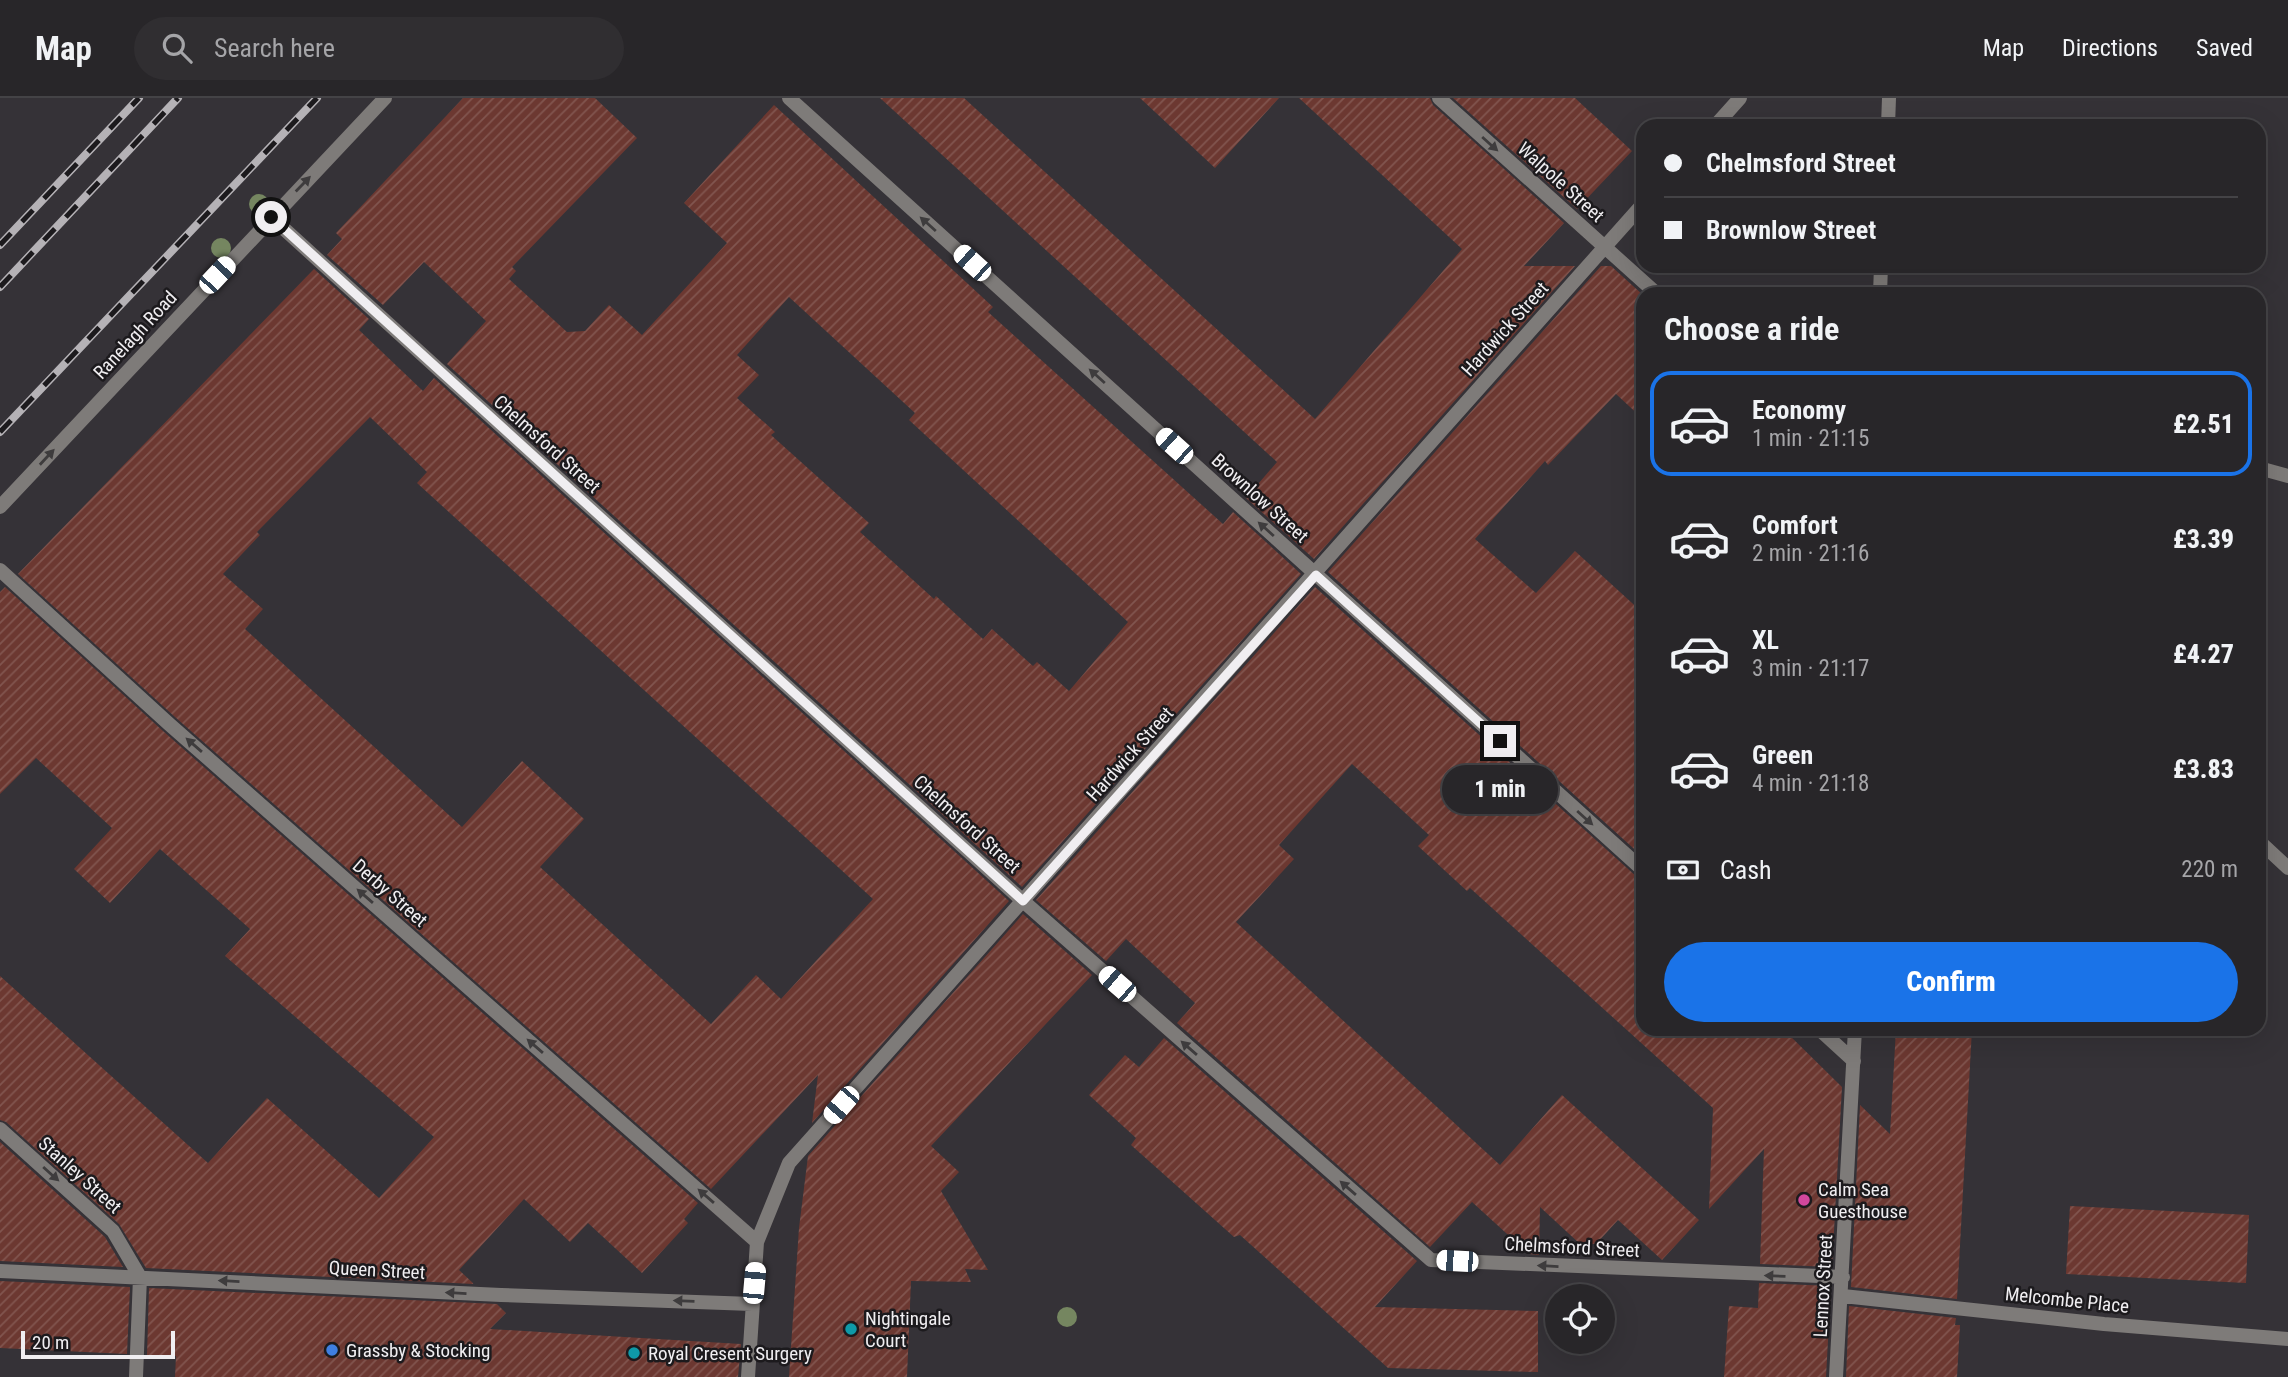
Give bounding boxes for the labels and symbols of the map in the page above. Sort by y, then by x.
one-way arrow [1481,135,1498,151]
street label: Walpole Street [1513,137,1609,227]
one-way arrow [294,176,310,193]
route start [255,201,287,233]
one-way arrow [920,216,937,232]
car [950,241,995,285]
car [195,252,240,298]
street label: Hardwick Street [1457,277,1553,381]
street label: Ranelagh Road [88,286,182,384]
one-way arrow [1088,368,1106,384]
street label: Chelmsford Street [489,390,605,498]
car [1152,424,1197,468]
one-way arrow [38,449,54,466]
street label: Brownlow Street [1207,449,1313,547]
one-way arrow [1257,522,1274,537]
street label: Hardwick Street [1082,702,1178,806]
route end [1484,725,1516,757]
one-way arrow [186,738,203,754]
callout: 1 min [1442,766,1558,814]
street label: Chelmsford Street [909,770,1025,878]
one-way arrow [1576,809,1593,825]
street label: Derby Street [348,854,432,932]
one-way arrow [356,888,374,904]
car [1095,962,1140,1006]
one-way arrow [527,1039,544,1054]
one-way arrow [1180,1040,1198,1056]
car [820,1082,863,1128]
street label: Stanley Street [34,1132,126,1218]
one-way arrow [42,1166,59,1182]
place label: Calm Sea Guesthouse [1818,1178,1907,1223]
one-way arrow [1339,1180,1357,1196]
one-way arrow [698,1189,715,1205]
marker: Calm Sea Guesthouse [1796,1192,1812,1208]
street label: Chelmsford Street [1504,1232,1640,1262]
street label: Lennox Street [1809,1234,1837,1338]
car [1436,1249,1479,1273]
street label: Queen Street [328,1256,426,1284]
one-way arrow [1537,1260,1559,1271]
car [742,1261,767,1305]
one-way arrow [1764,1270,1786,1281]
one-way arrow [218,1276,240,1287]
street label: Melcombe Place [2004,1282,2130,1318]
one-way arrow [445,1287,467,1298]
one-way arrow [672,1296,694,1307]
place label: Nightingale Court [865,1307,951,1352]
marker: Nightingale Court [843,1321,859,1337]
scale bar [21,1328,175,1360]
place label: Grassby & Stocking [346,1339,490,1362]
marker: Grassby & Stocking [324,1342,340,1358]
place label: Royal Cresent Surgery [648,1342,812,1365]
marker: Royal Cresent Surgery [626,1345,642,1361]

